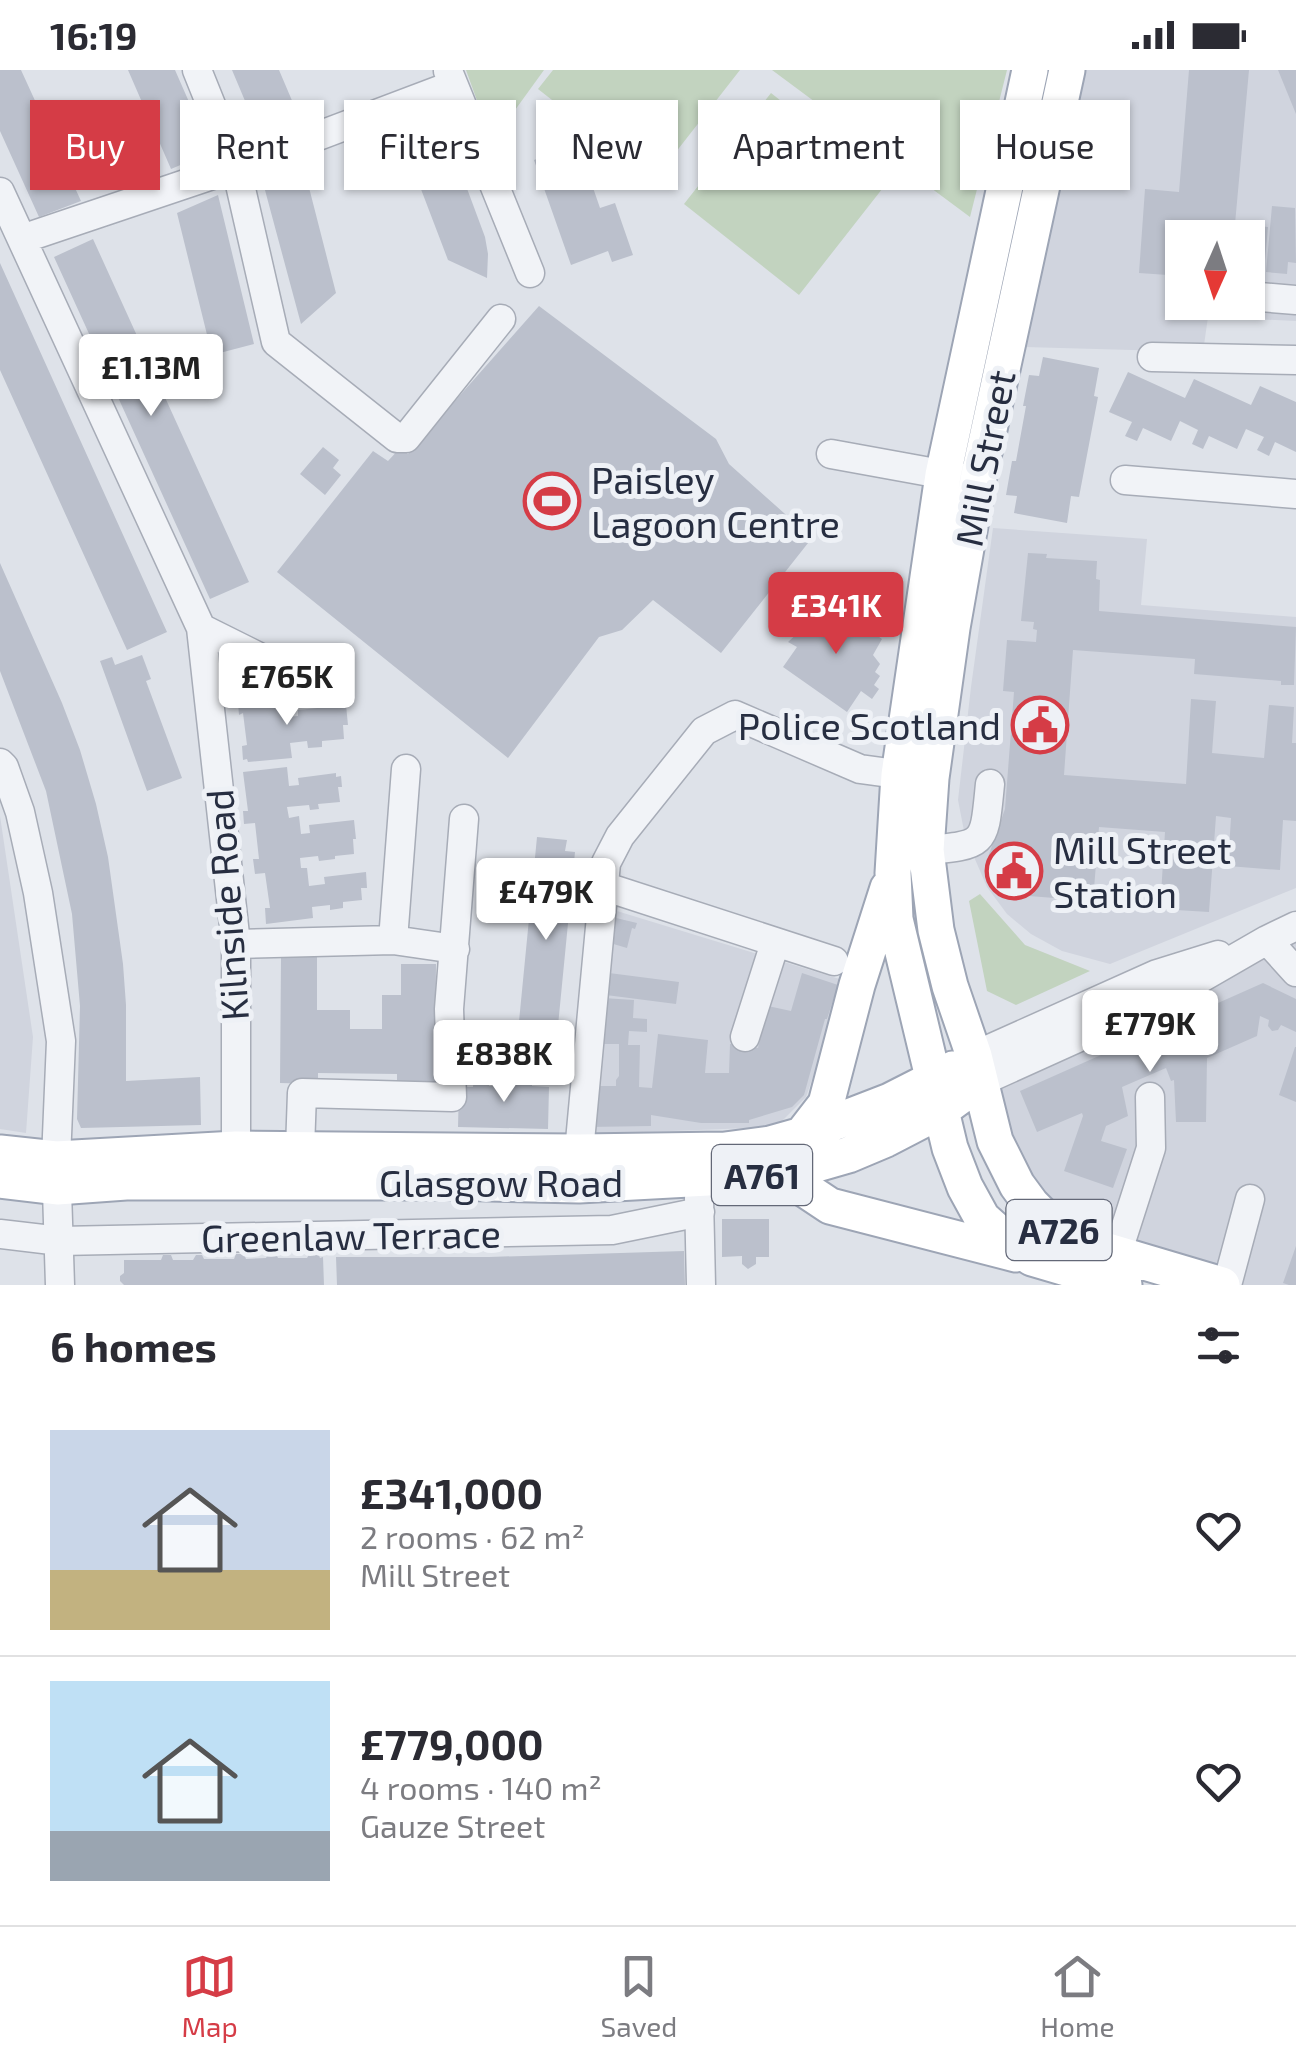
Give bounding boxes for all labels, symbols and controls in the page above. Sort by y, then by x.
text: 16:19 [50,12,137,58]
chip: Buy [30,100,160,190]
chip: Rent [180,100,324,190]
chip: Filters [344,100,516,190]
chip: New [536,100,678,190]
chip: Apartment [698,100,940,190]
chip: House [960,100,1130,190]
north arrow [1165,220,1265,320]
map controls [1165,220,1265,320]
pin: £1.13M [70,334,232,419]
text: £1.13M [101,347,201,385]
street label: Mill Street [944,366,1024,550]
place label: Paisley Lagoon Centre [591,456,840,546]
sports icon: Paisley Lagoon Centre [522,471,582,531]
pin: £341K [766,572,906,657]
text: £341K [790,585,882,623]
pin: £765K [217,643,357,728]
text: £765K [241,656,333,694]
public building icon: Police Scotland [1010,695,1070,755]
place label: Police Scotland [738,702,1001,748]
street label: Kilnside Road [195,788,257,1022]
place label: Mill Street Station [1053,826,1231,916]
public building icon: Mill Street Station [984,841,1044,901]
pin: £479K [476,858,616,943]
text: £479K [498,871,594,909]
pin: £779K [1080,990,1220,1075]
text: £779K [1104,1003,1196,1041]
pin: £838K [434,1020,574,1105]
text: £838K [455,1033,553,1071]
road number: A761 [712,1145,812,1205]
street label: Glasgow Road [379,1159,623,1205]
road number: A726 [1006,1200,1112,1260]
street label: Greenlaw Terrace [201,1209,501,1261]
icon: filters [1191,1318,1246,1373]
text: 6 homes [50,1320,217,1370]
text: £341,000 [360,1467,543,1517]
icon: home [130,1470,250,1590]
icon: heart [1191,1503,1246,1558]
text: 2 rooms · 62 m² [360,1517,585,1555]
text: Mill Street [360,1555,510,1593]
text: £779,000 [360,1718,543,1768]
icon: home [130,1721,250,1841]
icon: heart [1191,1754,1246,1809]
text: 4 rooms · 140 m² [360,1768,602,1806]
text: Gauze Street [360,1806,545,1844]
tab: Map [181,1949,238,2043]
tab: Saved [601,1949,677,2043]
tab: Home [1040,1949,1115,2043]

